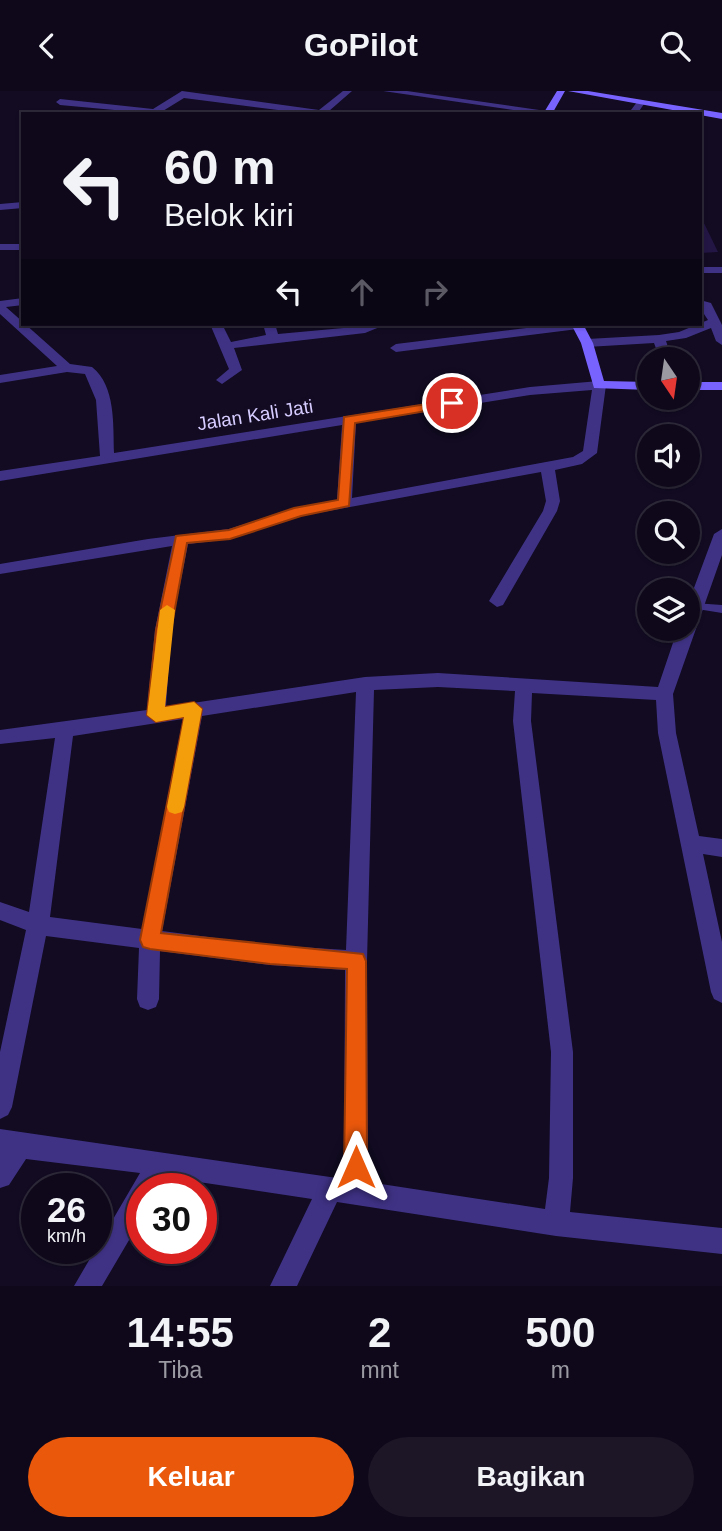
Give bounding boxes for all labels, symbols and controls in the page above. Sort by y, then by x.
icon: back [28,27,66,65]
text: GoPilot [304,27,418,63]
icon: search [656,27,694,65]
icon: left [49,140,140,231]
text: 60 m [164,140,276,194]
text: Belok kiri [164,197,294,233]
icon: left [270,273,308,311]
icon: ahead [343,273,381,311]
icon: right [416,273,454,311]
north arrow [637,347,700,409]
map controls [637,347,700,641]
pin [422,373,482,433]
icon: arrive [433,384,471,422]
street label: Jalan Kali Jati [195,395,315,435]
button: sound [637,424,700,487]
button: search [637,501,700,564]
button: layers [637,578,700,641]
position arrow [319,1130,393,1204]
speed limit sign: 30 [126,1173,217,1264]
text: 26 [47,1190,86,1229]
text: km/h [47,1226,86,1246]
text: 14:55 [127,1309,234,1356]
text: 2 [368,1309,391,1356]
text: 500 [525,1309,595,1356]
text: Tiba [158,1357,202,1383]
text: mnt [360,1357,399,1383]
text: m [551,1357,570,1383]
button: Keluar [28,1437,354,1517]
button: Bagikan [368,1437,694,1517]

